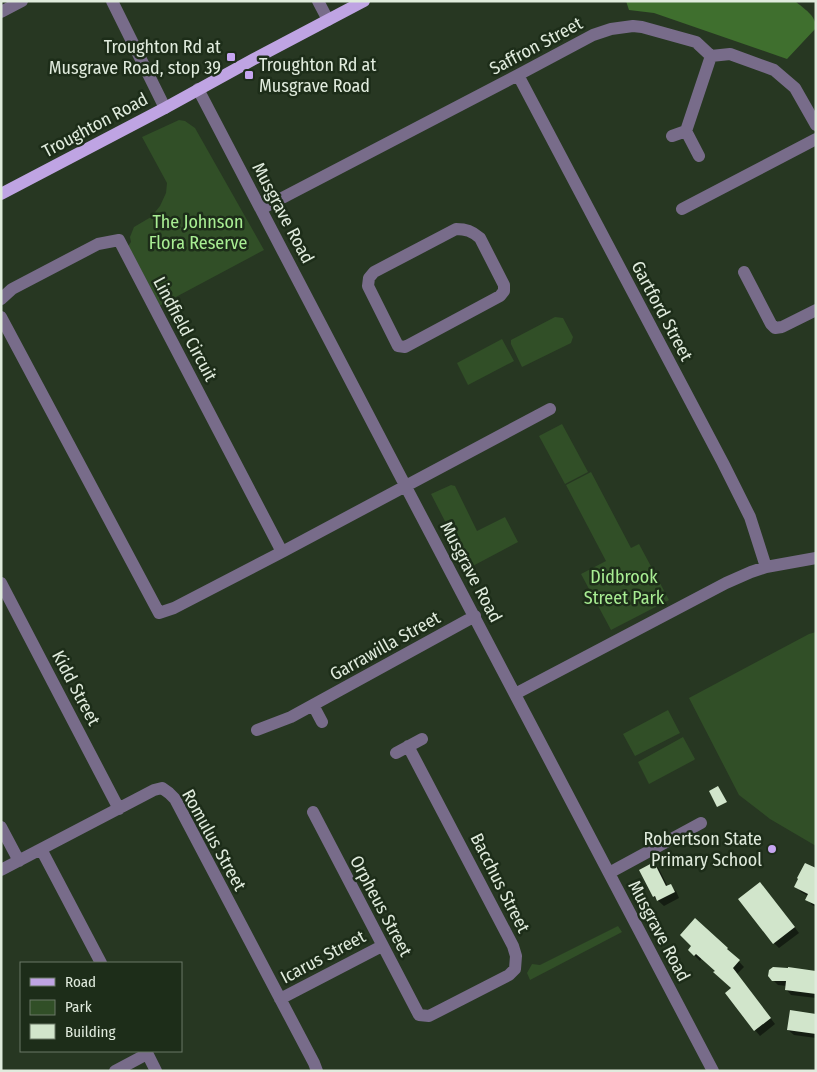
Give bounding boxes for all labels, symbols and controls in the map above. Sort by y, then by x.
street label: Saffron Street [486,12,586,80]
place label: Troughton Rd at Musgrave Road, stop 39 [49,36,221,79]
marker: Troughton Rd at Musgrave Road, stop 39 [225,51,237,63]
place label: Troughton Rd at Musgrave Road [259,54,376,97]
marker: Troughton Rd at Musgrave Road [243,69,255,81]
street label: Troughton Road [38,88,152,162]
street label: Musgrave Road [247,159,319,267]
park label: The Johnson Flora Reserve [149,211,247,254]
street label: Gartford Street [626,257,698,365]
street label: Lindfield Circuit [148,273,222,385]
street label: Musgrave Road [435,518,507,626]
park label: Didbrook Street Park [584,566,665,609]
street label: Garrawilla Street [326,607,444,685]
street label: Kidd Street [47,647,105,729]
street label: Romulus Street [177,785,251,895]
place label: Robertson State Primary School [643,828,762,871]
street label: Bacchus Street [465,830,535,937]
marker: Robertson State Primary School [766,843,778,855]
street label: Orpheus Street [345,852,417,960]
street label: Musgrave Road [623,877,695,985]
street label: Icarus Street [277,925,369,989]
legend [20,962,182,1052]
text: Road [65,973,96,991]
text: Park [65,998,92,1016]
text: Building [65,1023,116,1041]

